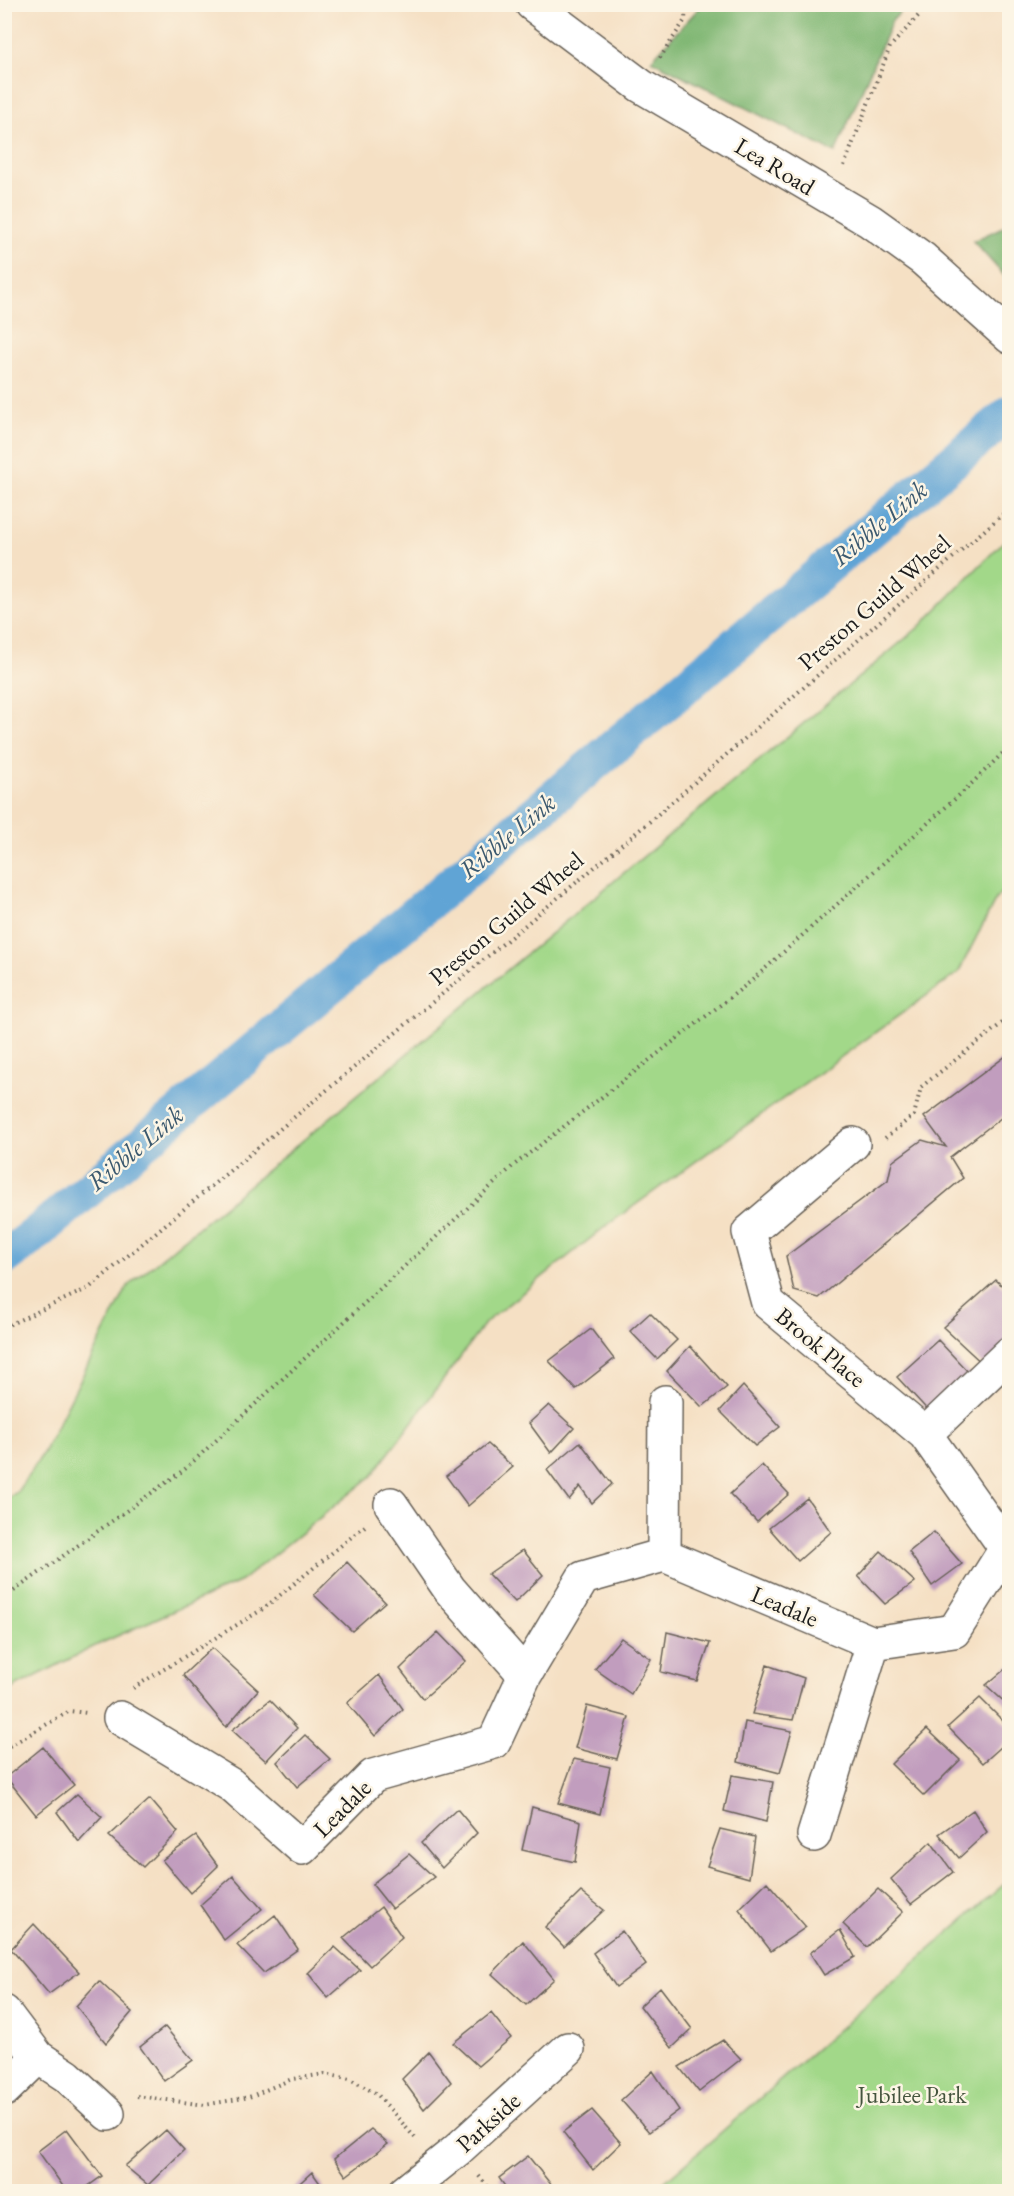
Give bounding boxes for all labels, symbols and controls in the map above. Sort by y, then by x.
street label: Lea Road [729,130,821,202]
water label: Ribble Link [824,473,935,573]
street label: Preston Guild Wheel [791,527,957,677]
water label: Ribble Link [452,786,563,886]
street label: Preston Guild Wheel [422,844,590,992]
water label: Ribble Link [80,1098,191,1198]
street label: Brook Place [769,1300,873,1394]
street label: Leadale [747,1578,823,1634]
street label: Leadale [306,1772,378,1844]
park label: Jubilee Park [856,2079,967,2110]
street label: Parkside [449,2085,527,2159]

